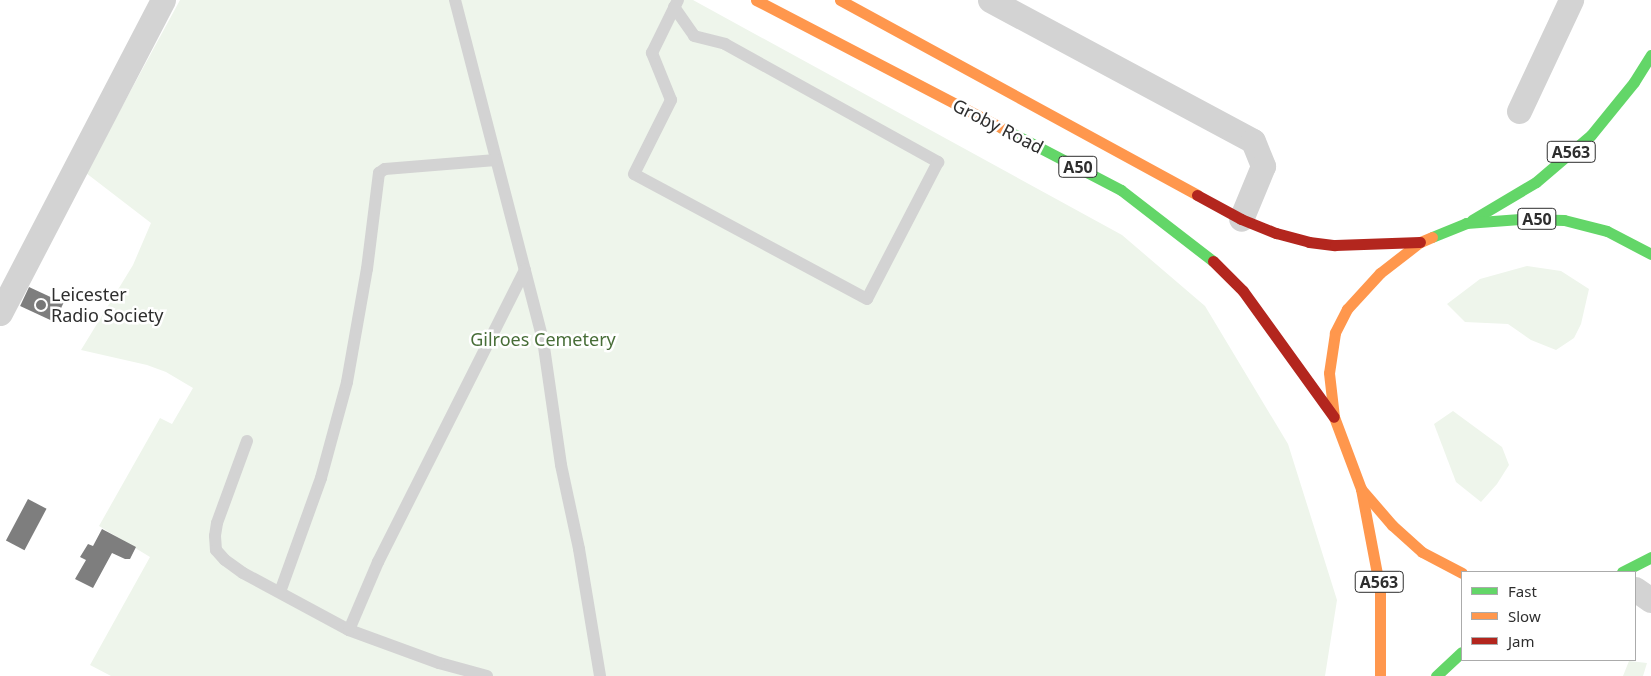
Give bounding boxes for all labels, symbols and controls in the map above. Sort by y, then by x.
street label: Groby Road [949,94,1047,158]
road number: A563 [1546,138,1596,166]
road number: A50 [1058,154,1098,180]
road number: A50 [1517,205,1557,232]
place label: Leicester Radio Society [51,284,163,326]
marker: Leicester Radio Society [35,299,47,311]
park label: Gilroes Cemetery [470,328,616,350]
road number: A563 [1354,568,1404,596]
legend [1461,571,1636,661]
text: Fast [1508,581,1537,601]
text: Slow [1508,606,1541,626]
text: Jam [1508,631,1535,651]

